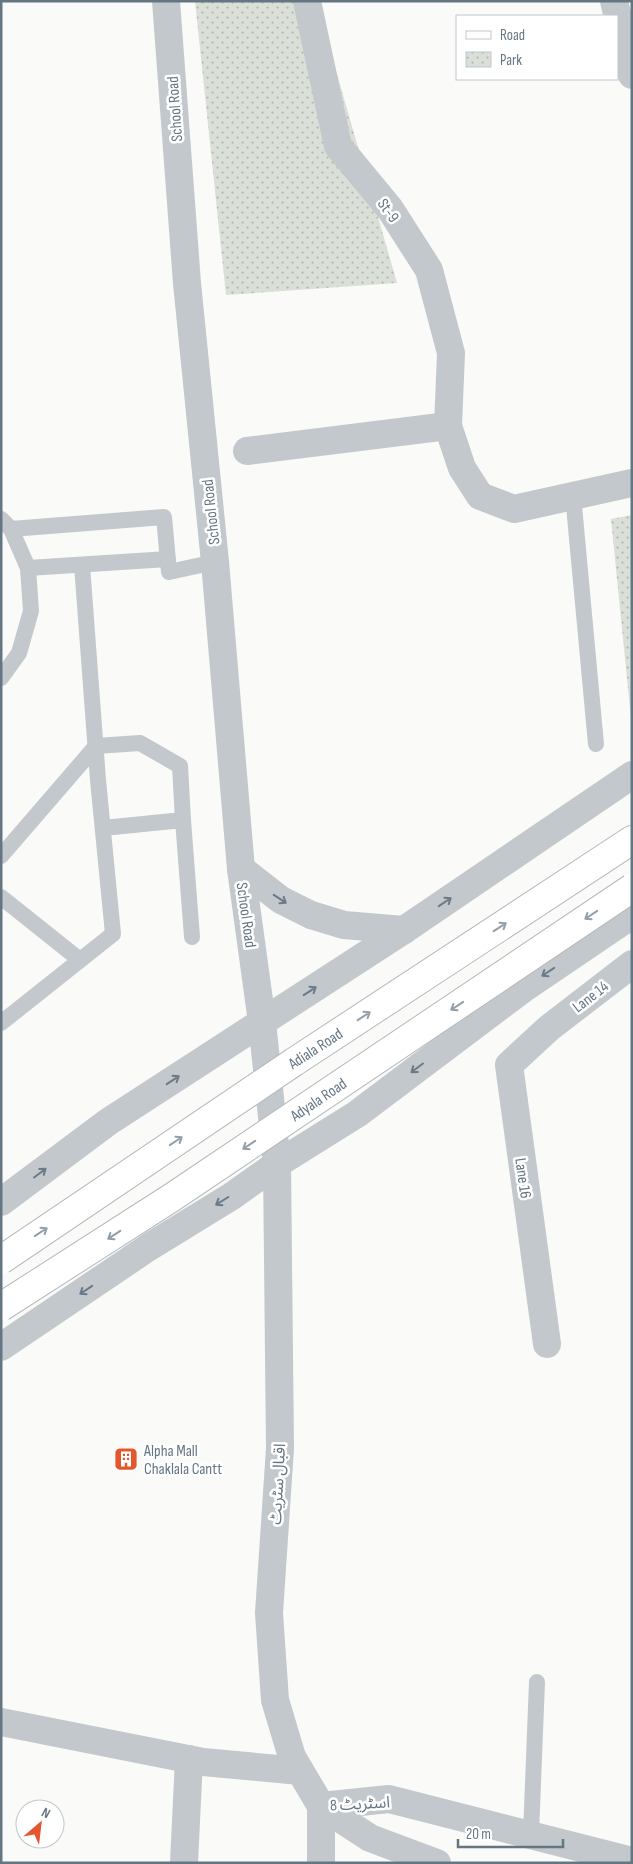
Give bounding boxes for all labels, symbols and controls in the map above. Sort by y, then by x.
legend [456,15,618,80]
text: Road [500,26,525,45]
text: Park [500,51,522,70]
street label: School Road [164,76,187,142]
street label: St-9 [373,195,403,226]
street label: School Road [199,478,224,545]
street label: School Road [232,881,259,949]
one-way arrow [273,893,287,904]
one-way arrow [438,897,452,907]
one-way arrow [585,910,599,920]
one-way arrow [492,922,506,932]
one-way arrow [541,967,555,977]
street label: Lane 14 [569,977,613,1017]
one-way arrow [302,986,316,996]
one-way arrow [450,1001,464,1011]
one-way arrow [356,1011,370,1021]
street label: Adiala Road [284,1025,346,1074]
one-way arrow [411,1063,424,1074]
one-way arrow [166,1074,180,1084]
street label: Adyala Road [286,1075,351,1126]
one-way arrow [169,1136,183,1146]
one-way arrow [243,1141,257,1151]
street label: Lane 16 [510,1157,535,1200]
one-way arrow [33,1167,46,1178]
one-way arrow [216,1197,230,1207]
one-way arrow [34,1227,48,1237]
one-way arrow [107,1230,121,1240]
one-way arrow [79,1284,93,1295]
place label: Alpha Mall Chaklala Cantt [143,1442,222,1479]
street label: اقبال سٹریٹ [267,1443,290,1525]
building icon: Alpha Mall Chaklala Cantt [113,1446,139,1472]
street label: اسٹریٹ 8 [330,1793,391,1816]
north arrow [15,1799,65,1849]
text: N [39,1804,53,1822]
scale bar [458,1816,563,1848]
text: 20 m [466,1825,491,1844]

